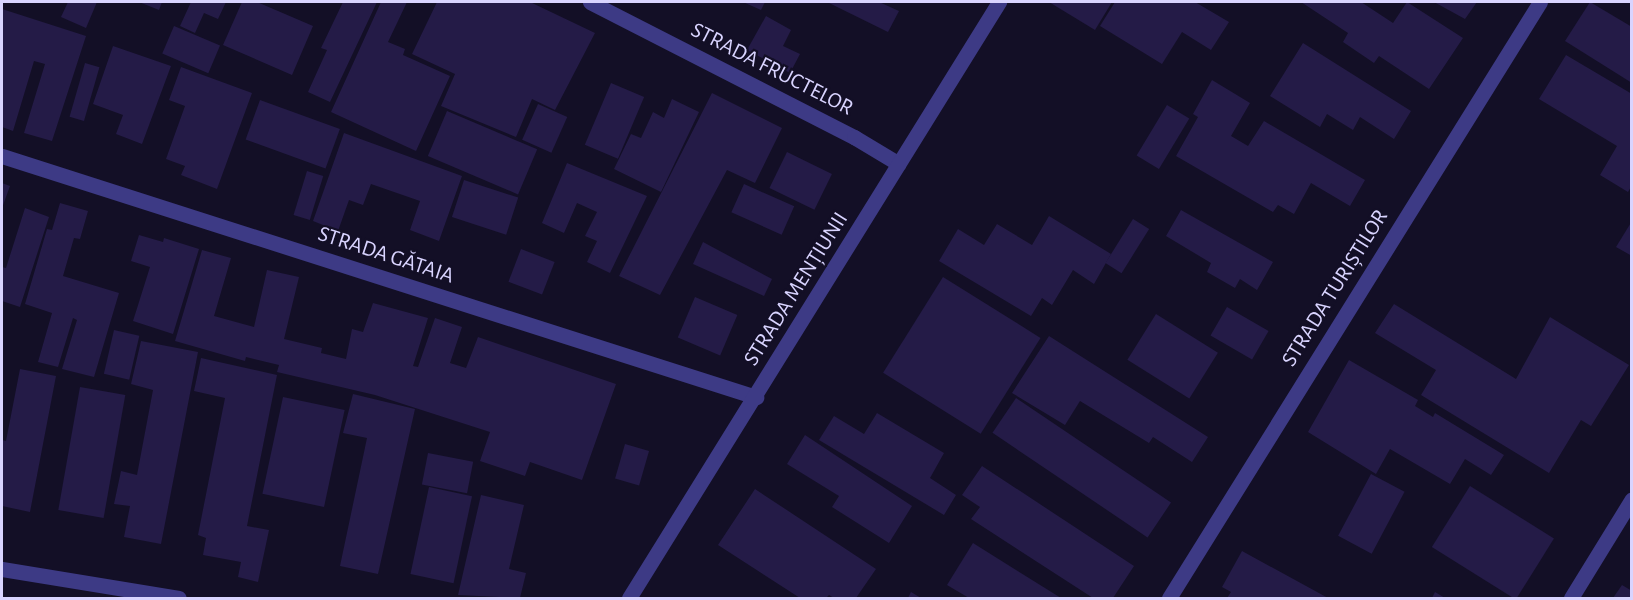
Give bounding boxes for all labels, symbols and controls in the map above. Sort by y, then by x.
street label: STRADA FRUCTELOR [687,17,857,121]
street label: STRADA TURIȘTILOR [1276,205,1394,371]
street label: STRADA MENȚIUNII [738,207,854,371]
street label: STRADA GĂTAIA [315,221,457,289]

